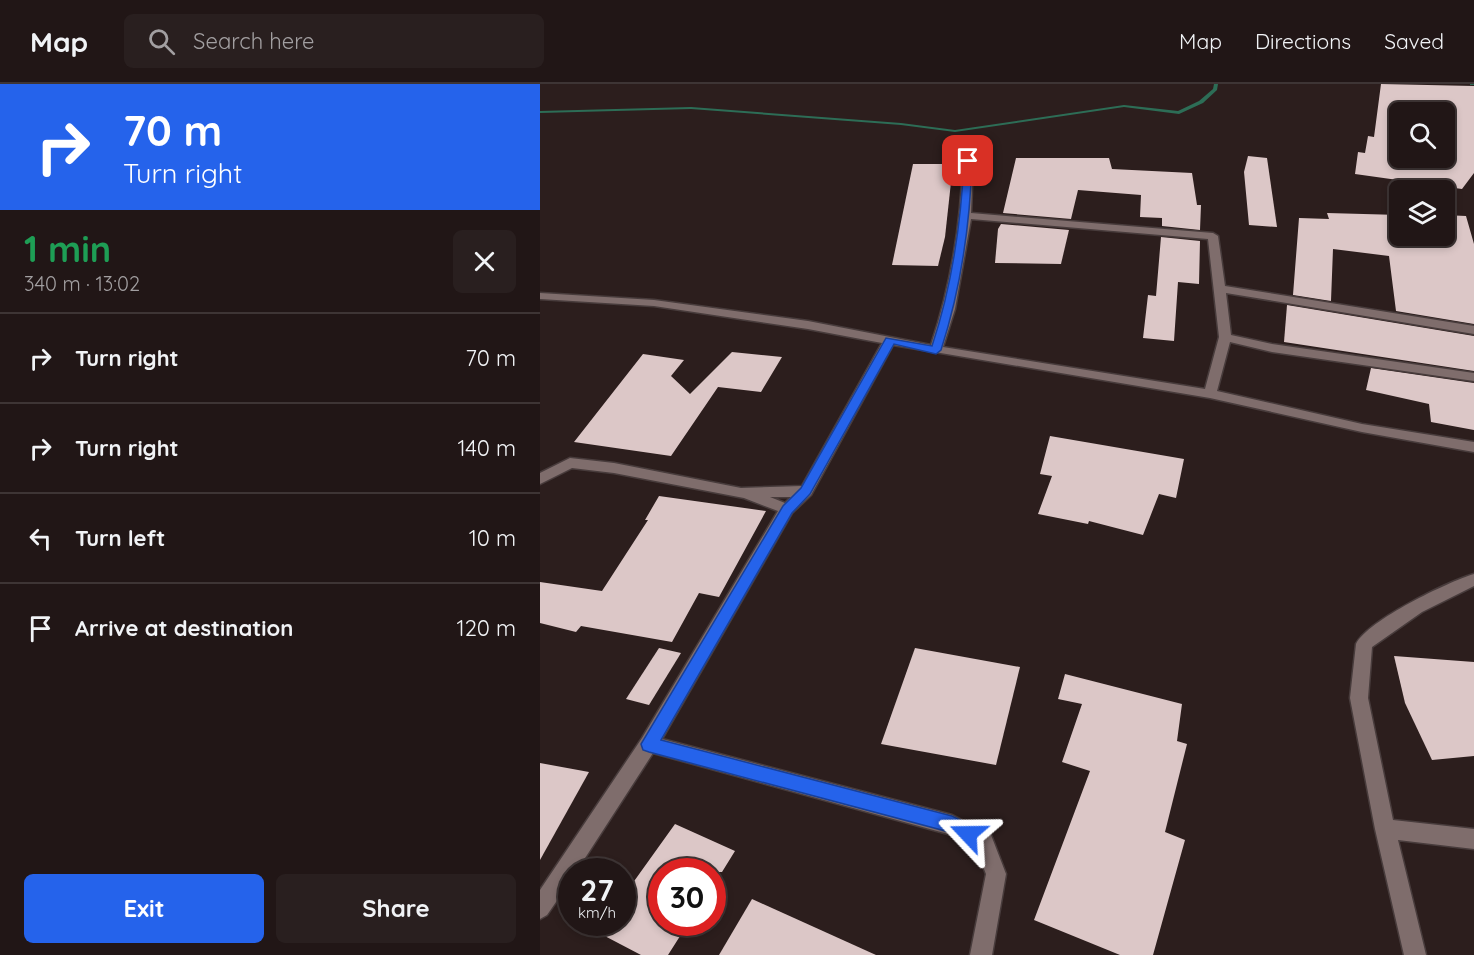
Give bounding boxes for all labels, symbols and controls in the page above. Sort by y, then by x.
search box [124,14,544,68]
text: Map [30,24,88,59]
icon: search [145,25,178,58]
text: Search here [193,27,315,55]
text: Map [1179,28,1222,54]
text: Directions [1255,28,1351,54]
text: Saved [1384,28,1444,54]
map controls [1389,102,1455,246]
button: search [1389,102,1455,168]
text: 70 m [123,104,222,157]
icon: right [24,108,102,186]
pin [942,135,993,186]
icon: arrive [951,144,984,177]
text: Turn right [123,156,242,190]
button: layers [1389,180,1455,246]
text: 1 min [24,226,111,271]
button: close [453,230,516,293]
text: 340 m · 13:02 [24,271,140,296]
icon: right [24,342,57,375]
text: Turn right [75,344,179,372]
text: 70 m [466,344,516,372]
icon: right [24,432,57,465]
text: Turn right [75,434,179,462]
text: 140 m [457,434,516,462]
icon: left [24,522,57,555]
text: Turn left [75,524,165,552]
text: 10 m [469,524,516,552]
icon: arrive [24,612,57,645]
text: Arrive at destination [75,614,293,642]
text: 120 m [457,614,516,642]
position arrow [936,802,1000,866]
speed limit sign: 30 [648,858,726,936]
text: 27 [580,871,614,909]
button: Exit [24,874,264,943]
button: Share [276,874,516,943]
text: km/h [578,903,616,922]

